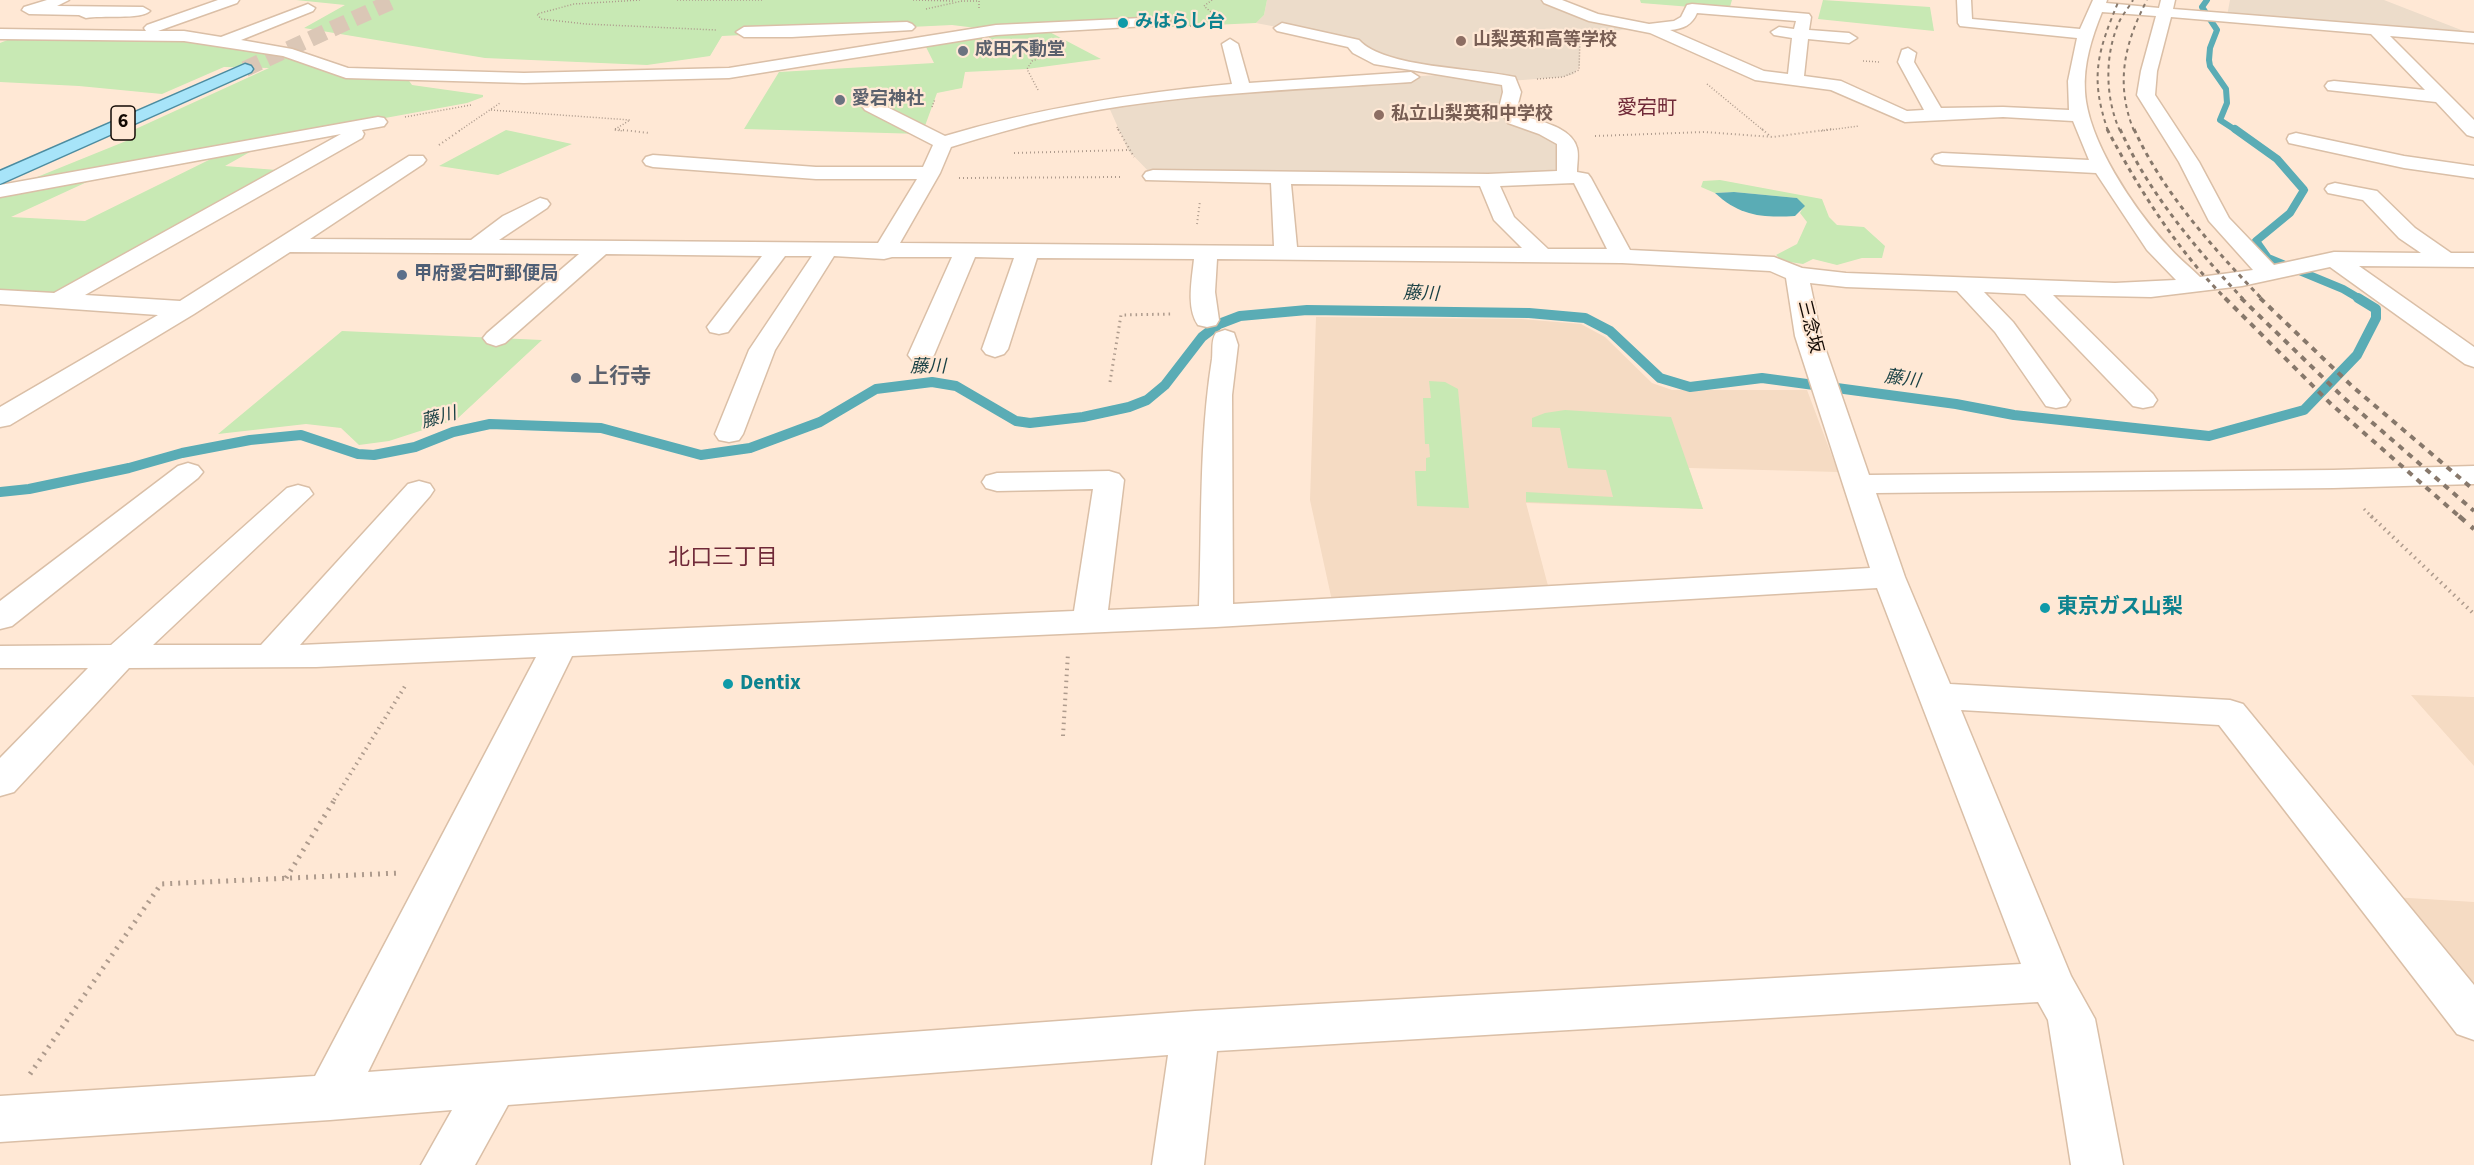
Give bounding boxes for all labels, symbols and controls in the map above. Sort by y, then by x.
place label: みはらし台 [1135,12,1225,34]
marker: みはらし台 [1116,16,1130,30]
place label: 山梨英和高等学校 [1473,30,1617,52]
marker: 山梨英和高等学校 [1454,34,1468,48]
place label: 成田不動堂 [975,40,1065,62]
marker: 成田不動堂 [956,44,970,58]
place label: 愛宕神社 [852,89,924,111]
marker: 愛宕神社 [833,93,847,107]
district label: 愛宕町 [1617,98,1677,122]
place label: 私立山梨英和中学校 [1391,104,1553,126]
road number: 6 [111,106,135,140]
marker: 私立山梨英和中学校 [1372,108,1386,122]
place label: 甲府愛宕町郵便局 [414,264,558,286]
marker: 甲府愛宕町郵便局 [395,268,409,282]
water label: 藤川 [1403,284,1439,306]
street label: 三念坂 [1792,298,1826,356]
water label: 藤川 [910,357,946,379]
place label: 上行寺 [588,365,651,391]
water label: 藤川 [1883,367,1921,393]
marker: 上行寺 [569,371,583,385]
water label: 藤川 [419,404,459,434]
district label: 北口三丁目 [668,546,778,572]
place label: 東京ガス山梨 [2057,595,2183,621]
marker: 東京ガス山梨 [2038,601,2052,615]
place label: Dentix [740,671,801,697]
marker: Dentix [721,677,735,691]

